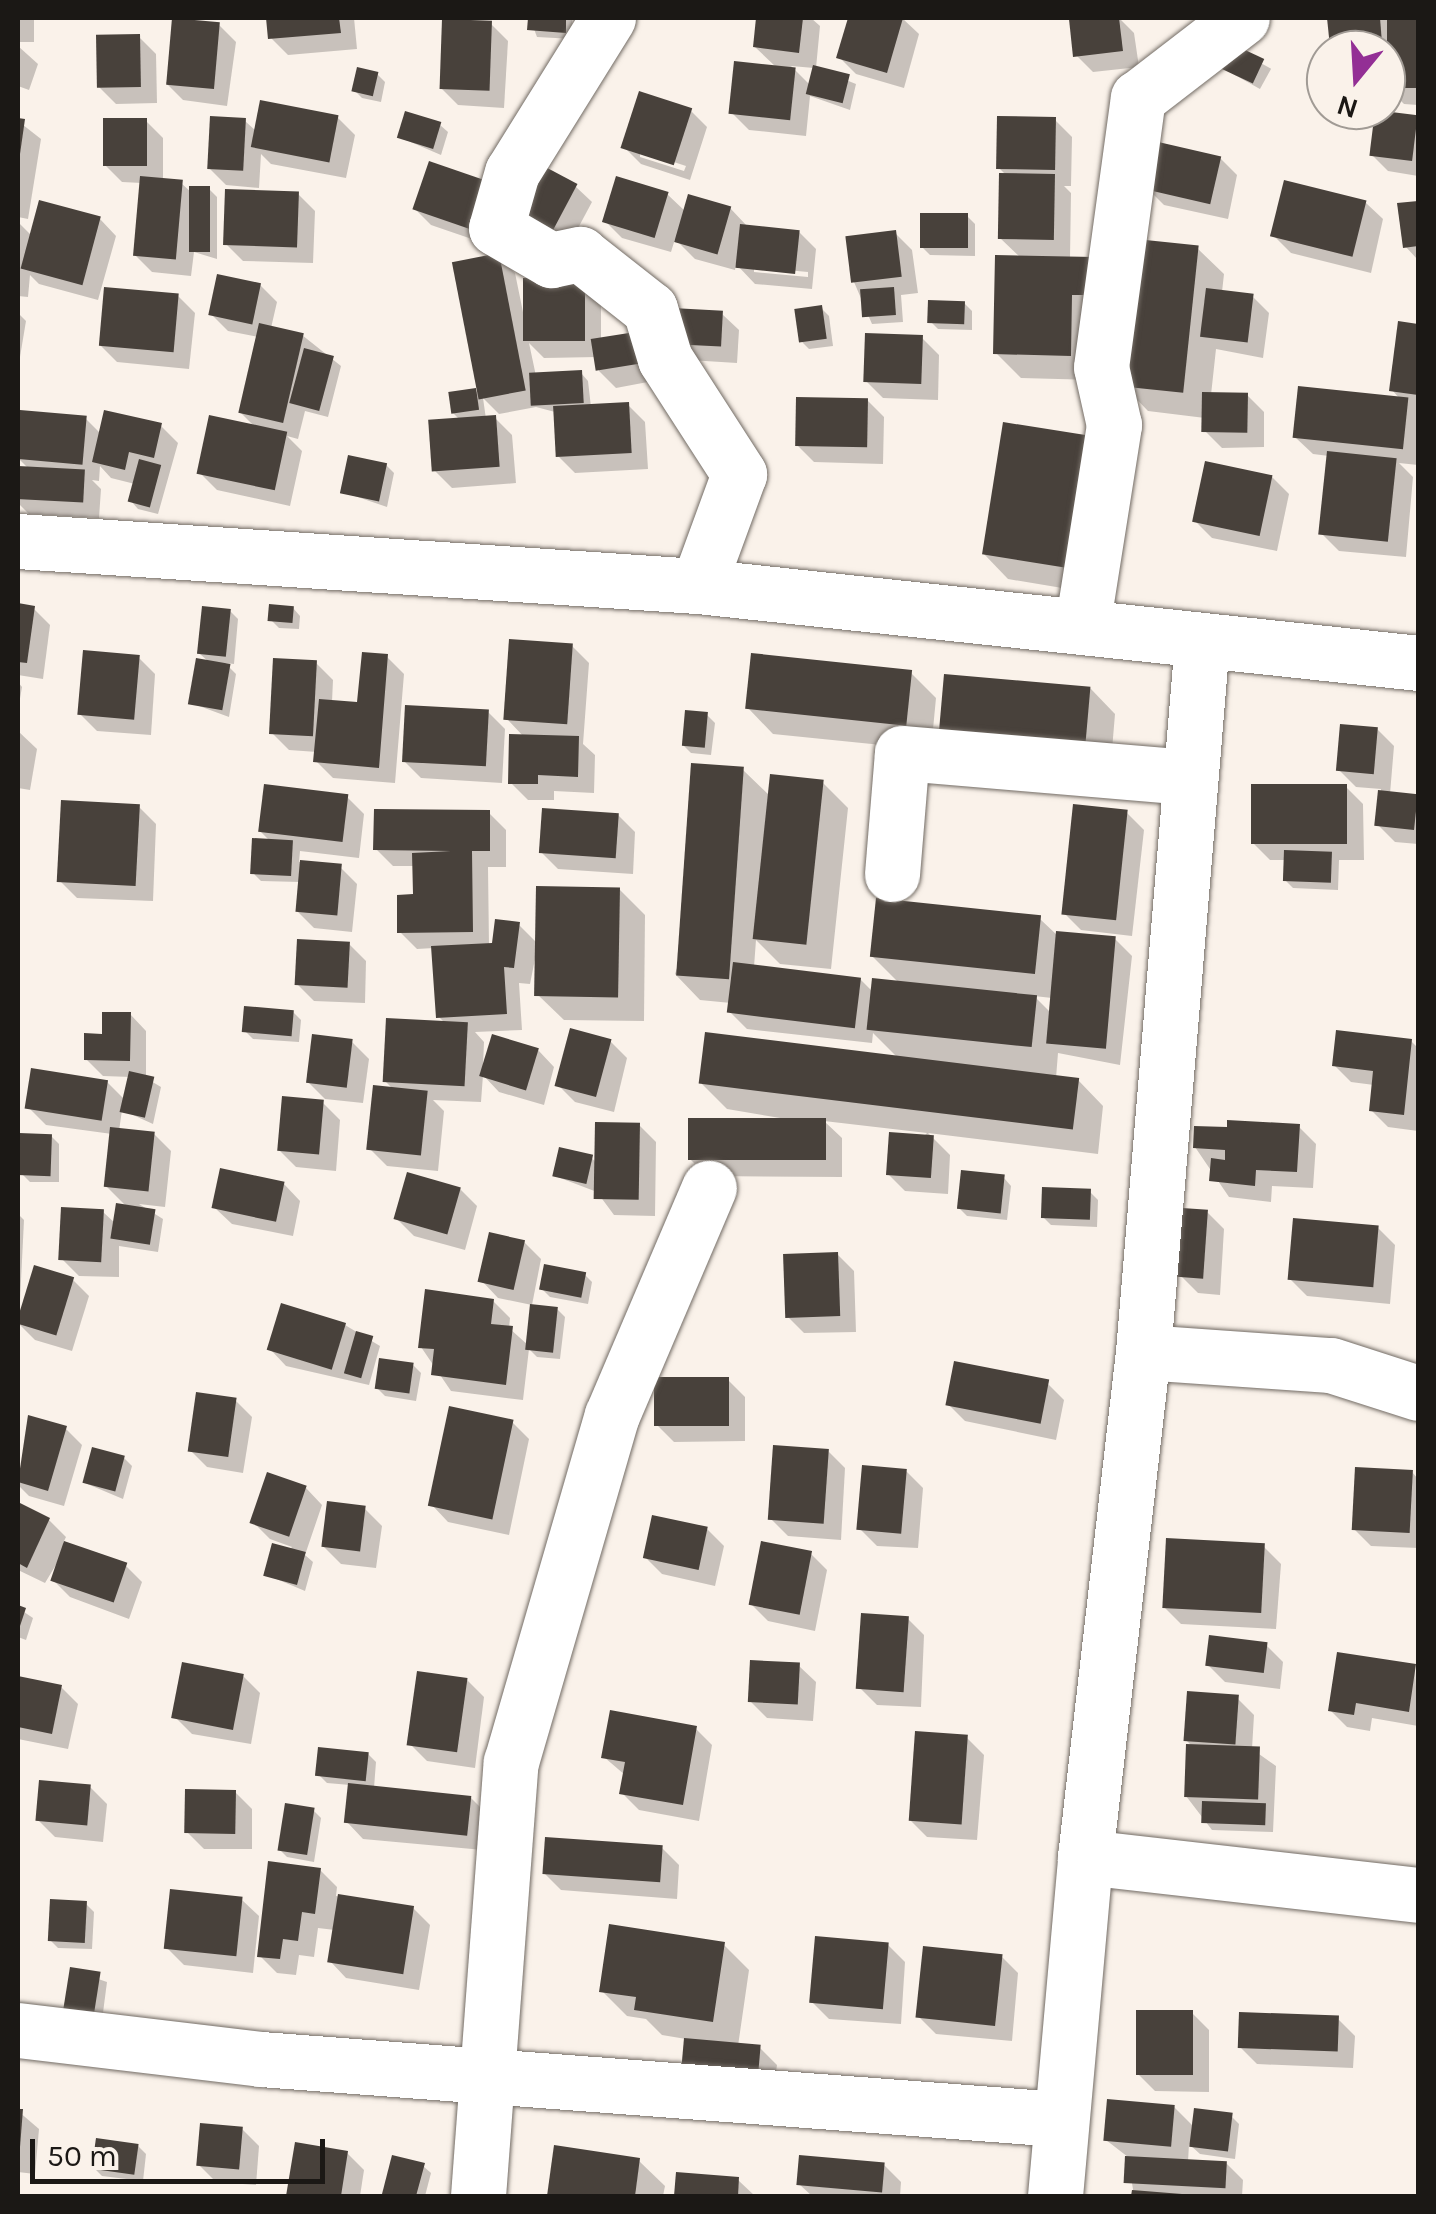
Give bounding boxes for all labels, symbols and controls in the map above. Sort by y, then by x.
north arrow [1306,30,1406,130]
text: N [1333,88,1362,126]
scale bar [35,2119,330,2181]
text: 50 m [47,2138,117,2174]

